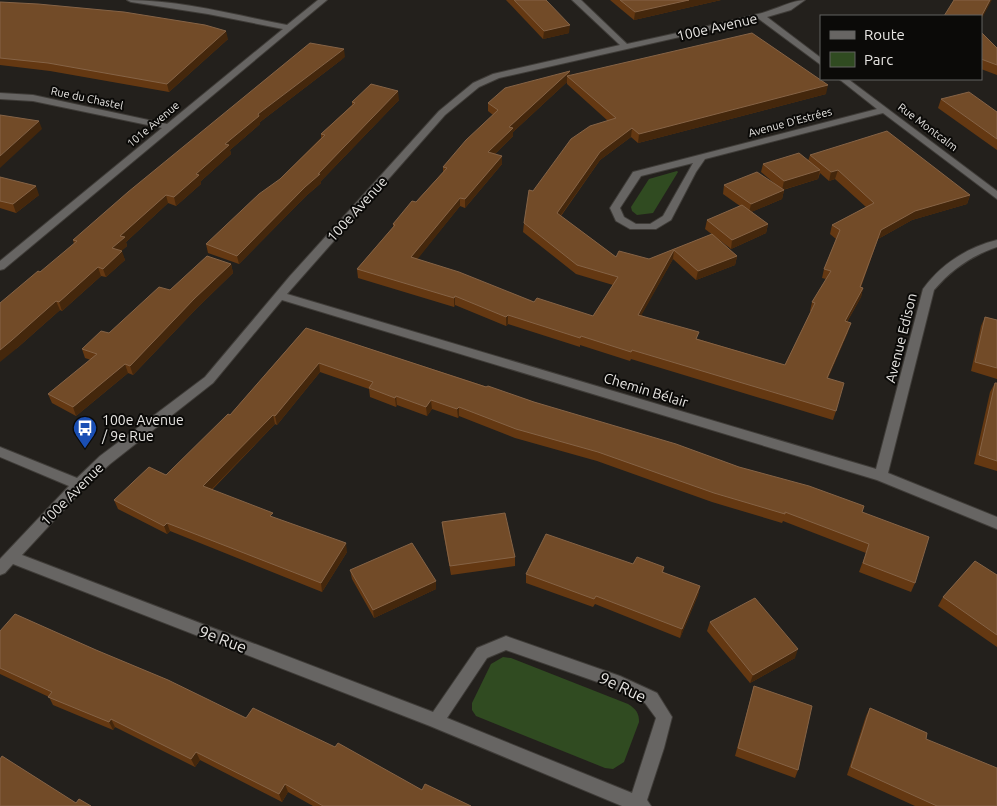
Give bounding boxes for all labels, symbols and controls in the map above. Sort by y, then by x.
street label: 100e Avenue [675,10,759,44]
legend [820,15,982,80]
text: Route [864,26,905,43]
text: Parc [864,51,893,68]
street label: Rue du Chastel [50,84,124,112]
street label: 101e Avenue [125,99,181,149]
street label: Rue Montcalm [896,101,960,153]
street label: Avenue D'Estrées [747,105,833,139]
street label: 100e Avenue [324,173,390,245]
street label: Avenue Edison [882,291,920,385]
street label: Chemin Bélair [602,370,691,411]
place label: 100e Avenue / 9e Rue [101,412,184,444]
bus stop icon: 100e Avenue / 9e Rue [72,415,98,449]
street label: 100e Avenue [37,459,107,529]
street label: 9e Rue [197,622,249,656]
street label: 9e Rue [597,668,649,706]

